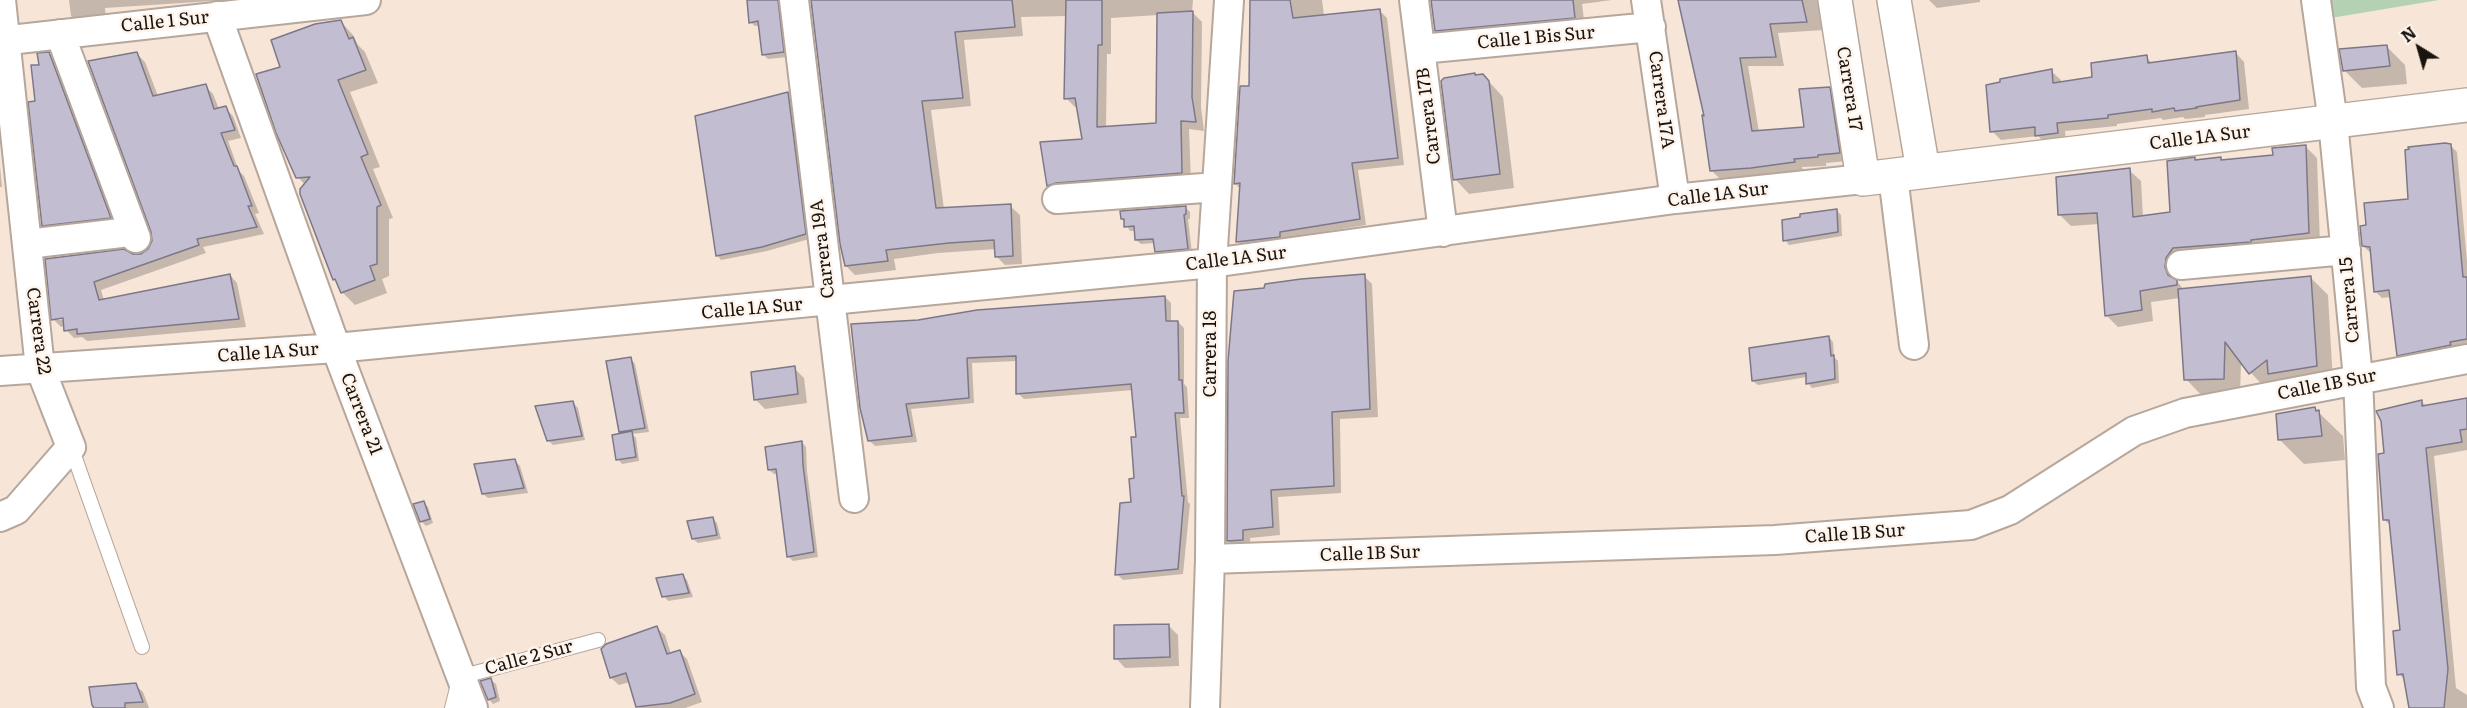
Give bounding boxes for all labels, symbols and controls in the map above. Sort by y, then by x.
street label: Calle 1 Sur [120,7,210,37]
north arrow [2389,18,2449,78]
text: N [2396,20,2421,47]
street label: Calle 1 Bis Sur [1476,22,1596,54]
street label: Carrera 17 [1832,45,1866,133]
street label: Carrera 17A [1643,50,1679,150]
street label: Carrera 17B [1412,66,1446,166]
street label: Calle 1A Sur [2148,121,2252,155]
street label: Calle 1A Sur [1666,178,1770,212]
street label: Carrera 19A [806,198,840,300]
street label: Calle 1A Sur [1184,242,1288,276]
street label: Carrera 15 [2335,256,2365,344]
street label: Carrera 22 [21,286,55,376]
street label: Calle 1A Sur [700,294,804,324]
street label: Carrera 18 [1200,311,1222,397]
street label: Calle 1A Sur [217,339,319,367]
street label: Calle 1B Sur [2276,365,2378,405]
street label: Carrera 21 [335,370,387,458]
street label: Calle 1B Sur [1804,520,1906,548]
street label: Calle 1B Sur [1320,541,1420,567]
street label: Calle 2 Sur [483,636,575,680]

